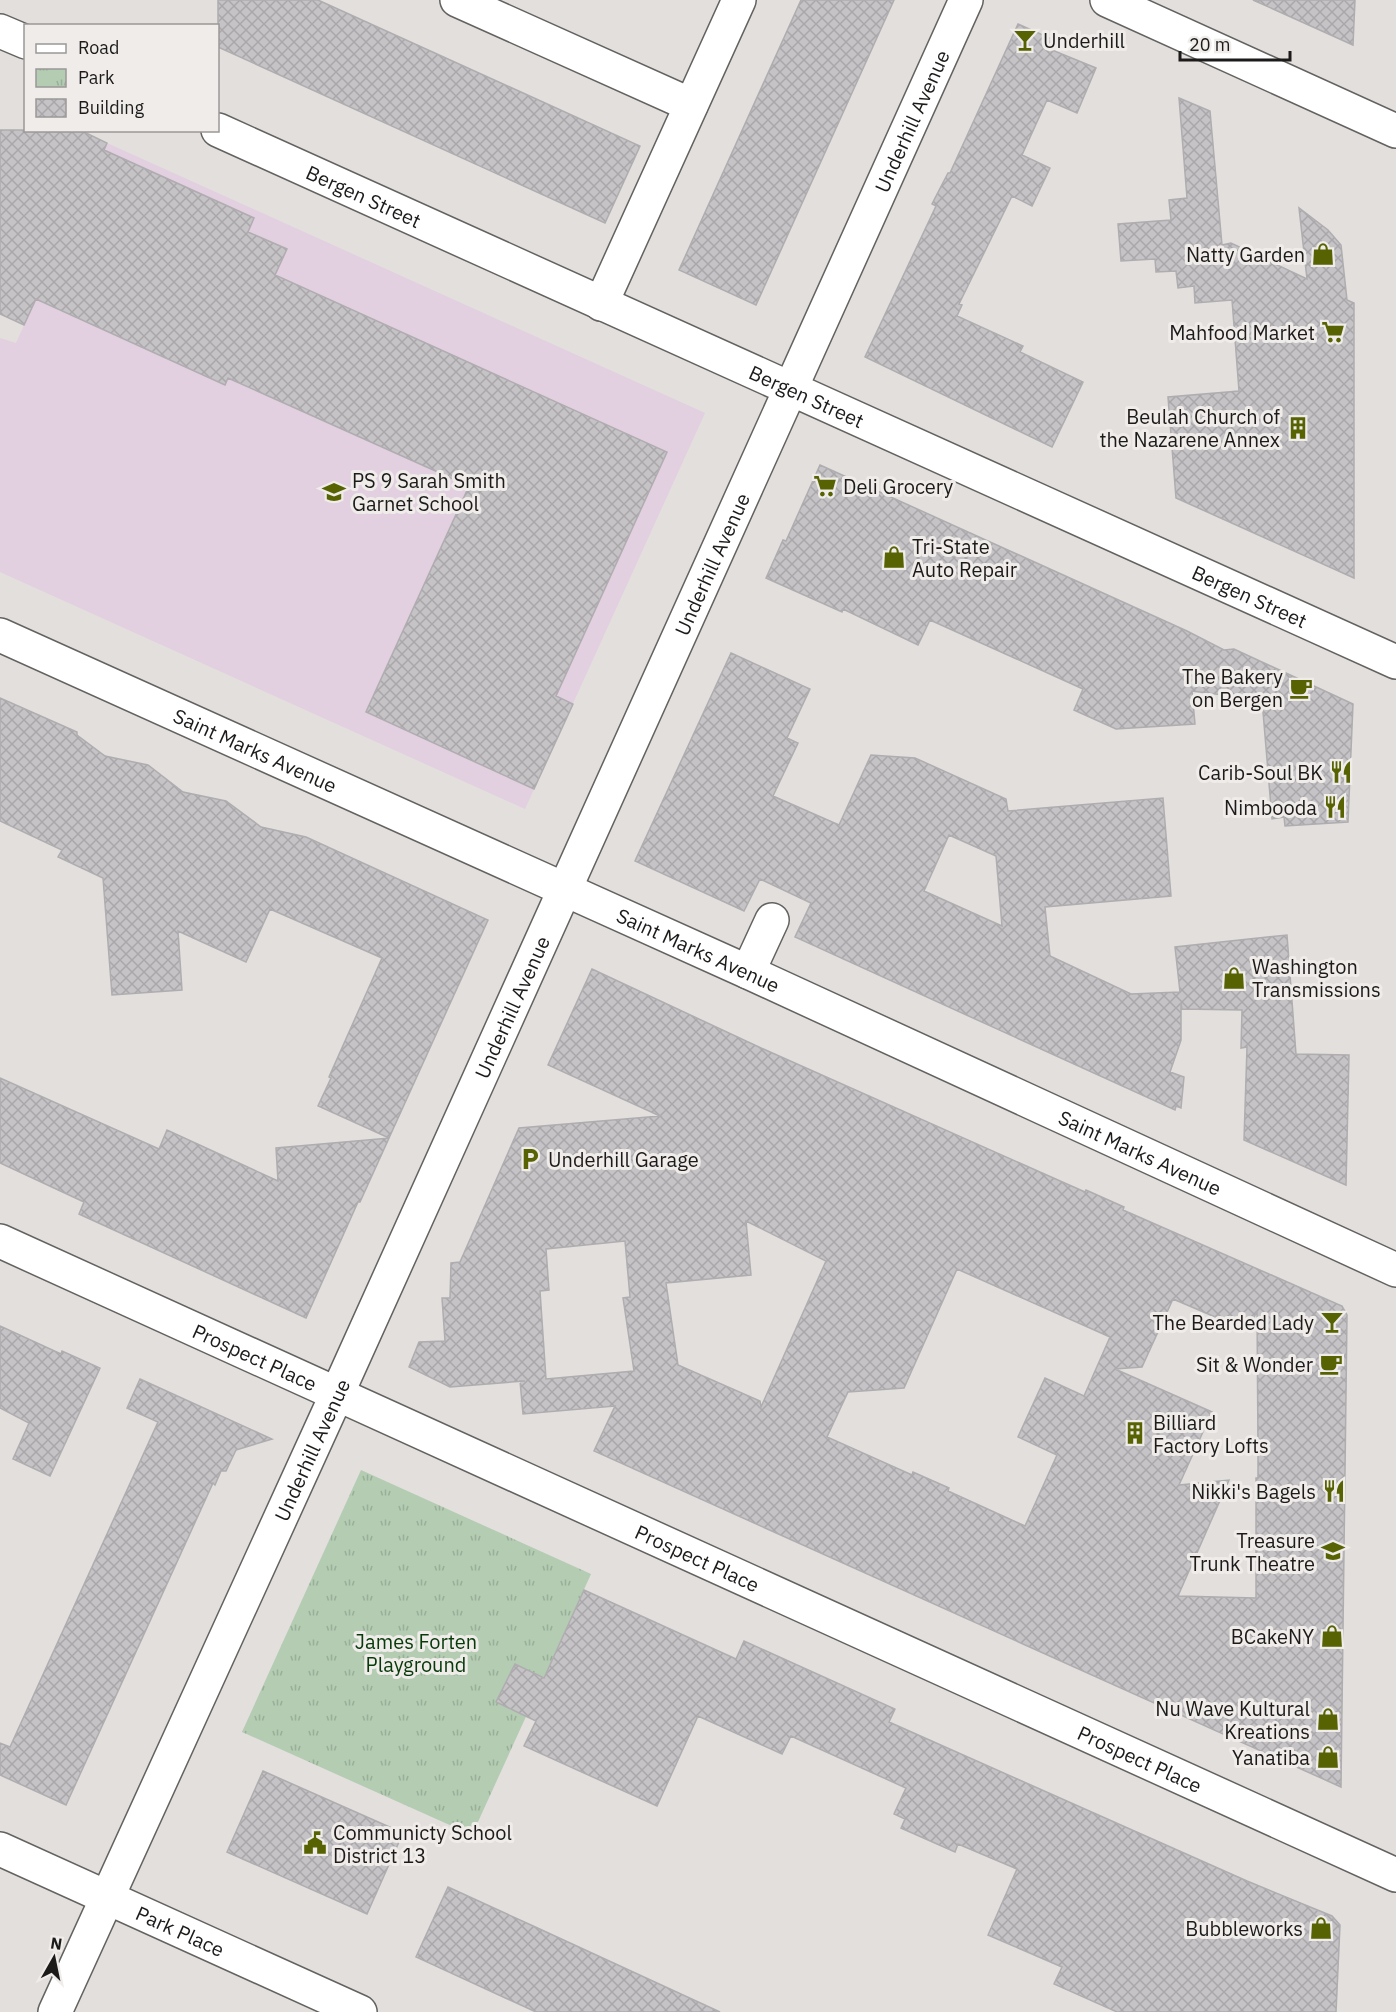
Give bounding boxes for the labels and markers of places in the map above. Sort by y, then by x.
bar icon: Underhill [1012,27,1038,53]
place label: Underhill [1043,27,1125,54]
place label: Natty Garden [1186,241,1305,268]
shop icon: Natty Garden [1310,241,1336,267]
place label: Mahfood Market [1169,319,1315,346]
supermarket icon: Mahfood Market [1320,319,1346,345]
place label: Beulah Church of the Nazarene Annex [1099,403,1281,453]
building icon: Beulah Church of the Nazarene Annex [1285,415,1311,441]
place label: PS 9 Sarah Smith Garnet School [352,467,506,517]
supermarket icon: Deli Grocery [812,473,838,499]
place label: Deli Grocery [843,473,953,500]
school or university icon: PS 9 Sarah Smith Garnet School [321,479,347,505]
place label: Tri-State Auto Repair [912,533,1017,583]
shop icon: Tri-State Auto Repair [881,544,907,570]
place label: The Bakery on Bergen [1182,663,1283,713]
cafe icon: The Bakery on Bergen [1288,675,1314,701]
place label: Carib-Soul BK [1198,759,1323,786]
restaurant icon: Carib-Soul BK [1328,759,1354,785]
place label: Nimbooda [1224,794,1317,821]
restaurant icon: Nimbooda [1322,794,1348,820]
place label: Washington Transmissions [1252,953,1381,1003]
shop icon: Washington Transmissions [1221,965,1247,991]
parking icon: Underhill Garage [517,1146,543,1172]
place label: Underhill Garage [548,1146,699,1173]
place label: The Bearded Lady [1152,1309,1314,1336]
bar icon: The Bearded Lady [1319,1309,1345,1335]
place label: Sit & Wonder [1196,1351,1313,1378]
cafe icon: Sit & Wonder [1318,1351,1344,1377]
place label: Billiard Factory Lofts [1153,1409,1269,1459]
building icon: Billiard Factory Lofts [1122,1420,1148,1446]
place label: Nikki's Bagels [1191,1478,1316,1505]
restaurant icon: Nikki's Bagels [1321,1478,1347,1504]
place label: Treasure Trunk Theatre [1189,1527,1315,1577]
school or university icon: Treasure Trunk Theatre [1320,1538,1346,1564]
place label: BCakeNY [1231,1623,1314,1650]
shop icon: BCakeNY [1319,1623,1345,1649]
place label: Nu Wave Kultural Kreations [1155,1695,1310,1745]
shop icon: Nu Wave Kultural Kreations [1315,1706,1341,1732]
place label: Yanatiba [1232,1744,1310,1771]
shop icon: Yanatiba [1315,1744,1341,1770]
place label: Communicty School District 13 [333,1819,512,1869]
public building icon: Communicty School District 13 [302,1830,328,1856]
place label: Bubbleworks [1185,1915,1303,1942]
shop icon: Bubbleworks [1308,1915,1334,1941]

